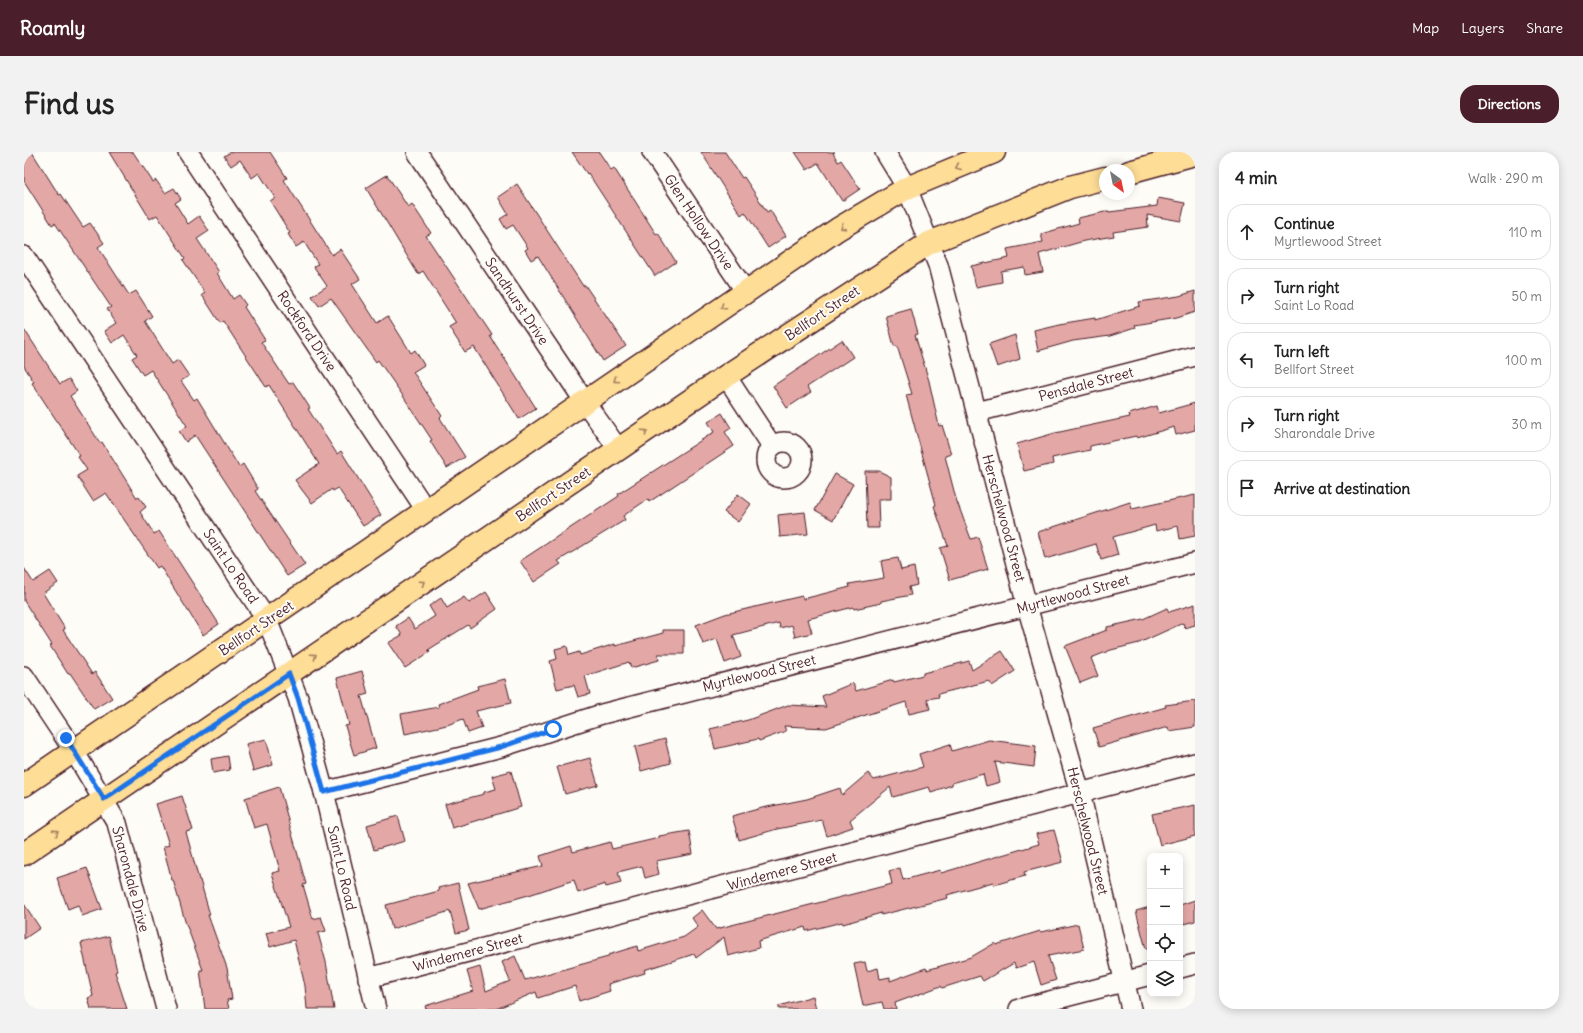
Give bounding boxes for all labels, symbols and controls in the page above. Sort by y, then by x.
text: Roamly [20,16,85,40]
text: Map [1412,19,1439,37]
text: Layers [1461,19,1504,37]
text: Share [1526,19,1563,37]
button: Directions [1460,85,1559,123]
text: Find us [24,86,115,122]
one-way arrow [954,162,961,170]
north arrow [1099,164,1135,200]
text: 4 min [1235,167,1277,189]
text: Walk · 290 m [1468,170,1543,187]
street label: Glen Hollow Drive [660,171,738,273]
text: Continue [1274,214,1335,233]
icon: ahead [1236,221,1258,243]
one-way arrow [840,222,847,229]
text: 110 m [1509,224,1542,241]
text: Myrtlewood Street [1274,233,1382,250]
street label: Sandhurst Drive [481,254,553,348]
text: Turn right [1274,278,1339,297]
street label: Bellfort Street [781,281,863,345]
icon: right [1236,285,1258,307]
street label: Rockford Drive [273,287,341,375]
text: 50 m [1511,288,1542,305]
text: Saint Lo Road [1274,297,1354,314]
one-way arrow [721,302,728,309]
text: Turn left [1274,342,1329,361]
icon: left [1236,349,1258,371]
text: 100 m [1505,352,1542,369]
text: Bellfort Street [1274,361,1354,378]
street label: Pensdale Street [1037,363,1136,405]
one-way arrow [613,375,620,383]
text: Turn right [1274,406,1339,425]
icon: right [1236,413,1258,435]
text: 30 m [1512,416,1542,433]
text: Sharondale Drive [1274,425,1375,442]
one-way arrow [641,429,648,437]
street label: Herschelwood Street [978,452,1030,584]
street label: Bellfort Street [512,462,594,526]
icon: arrive [1236,477,1258,499]
text: Arrive at destination [1274,479,1410,498]
street label: Saint Lo Road [199,525,263,607]
street label: Myrtlewood Street [1015,570,1132,618]
one-way arrow [418,581,425,588]
street label: Bellfort Street [215,596,297,660]
street label: Myrtlewood Street [701,650,818,696]
one-way arrow [310,654,317,661]
route start [544,720,562,738]
route end [57,729,75,747]
street label: Herschelwood Street [1063,765,1113,897]
street label: Sharondale Drive [108,824,154,934]
street label: Saint Lo Road [324,824,360,912]
one-way arrow [52,829,59,837]
street label: Windemere Street [725,848,839,894]
map controls [1147,853,1183,997]
button: + [1147,853,1183,889]
button: − [1147,889,1183,925]
button: locate [1147,925,1183,961]
street label: Windemere Street [411,929,525,975]
button: layers [1147,961,1183,997]

